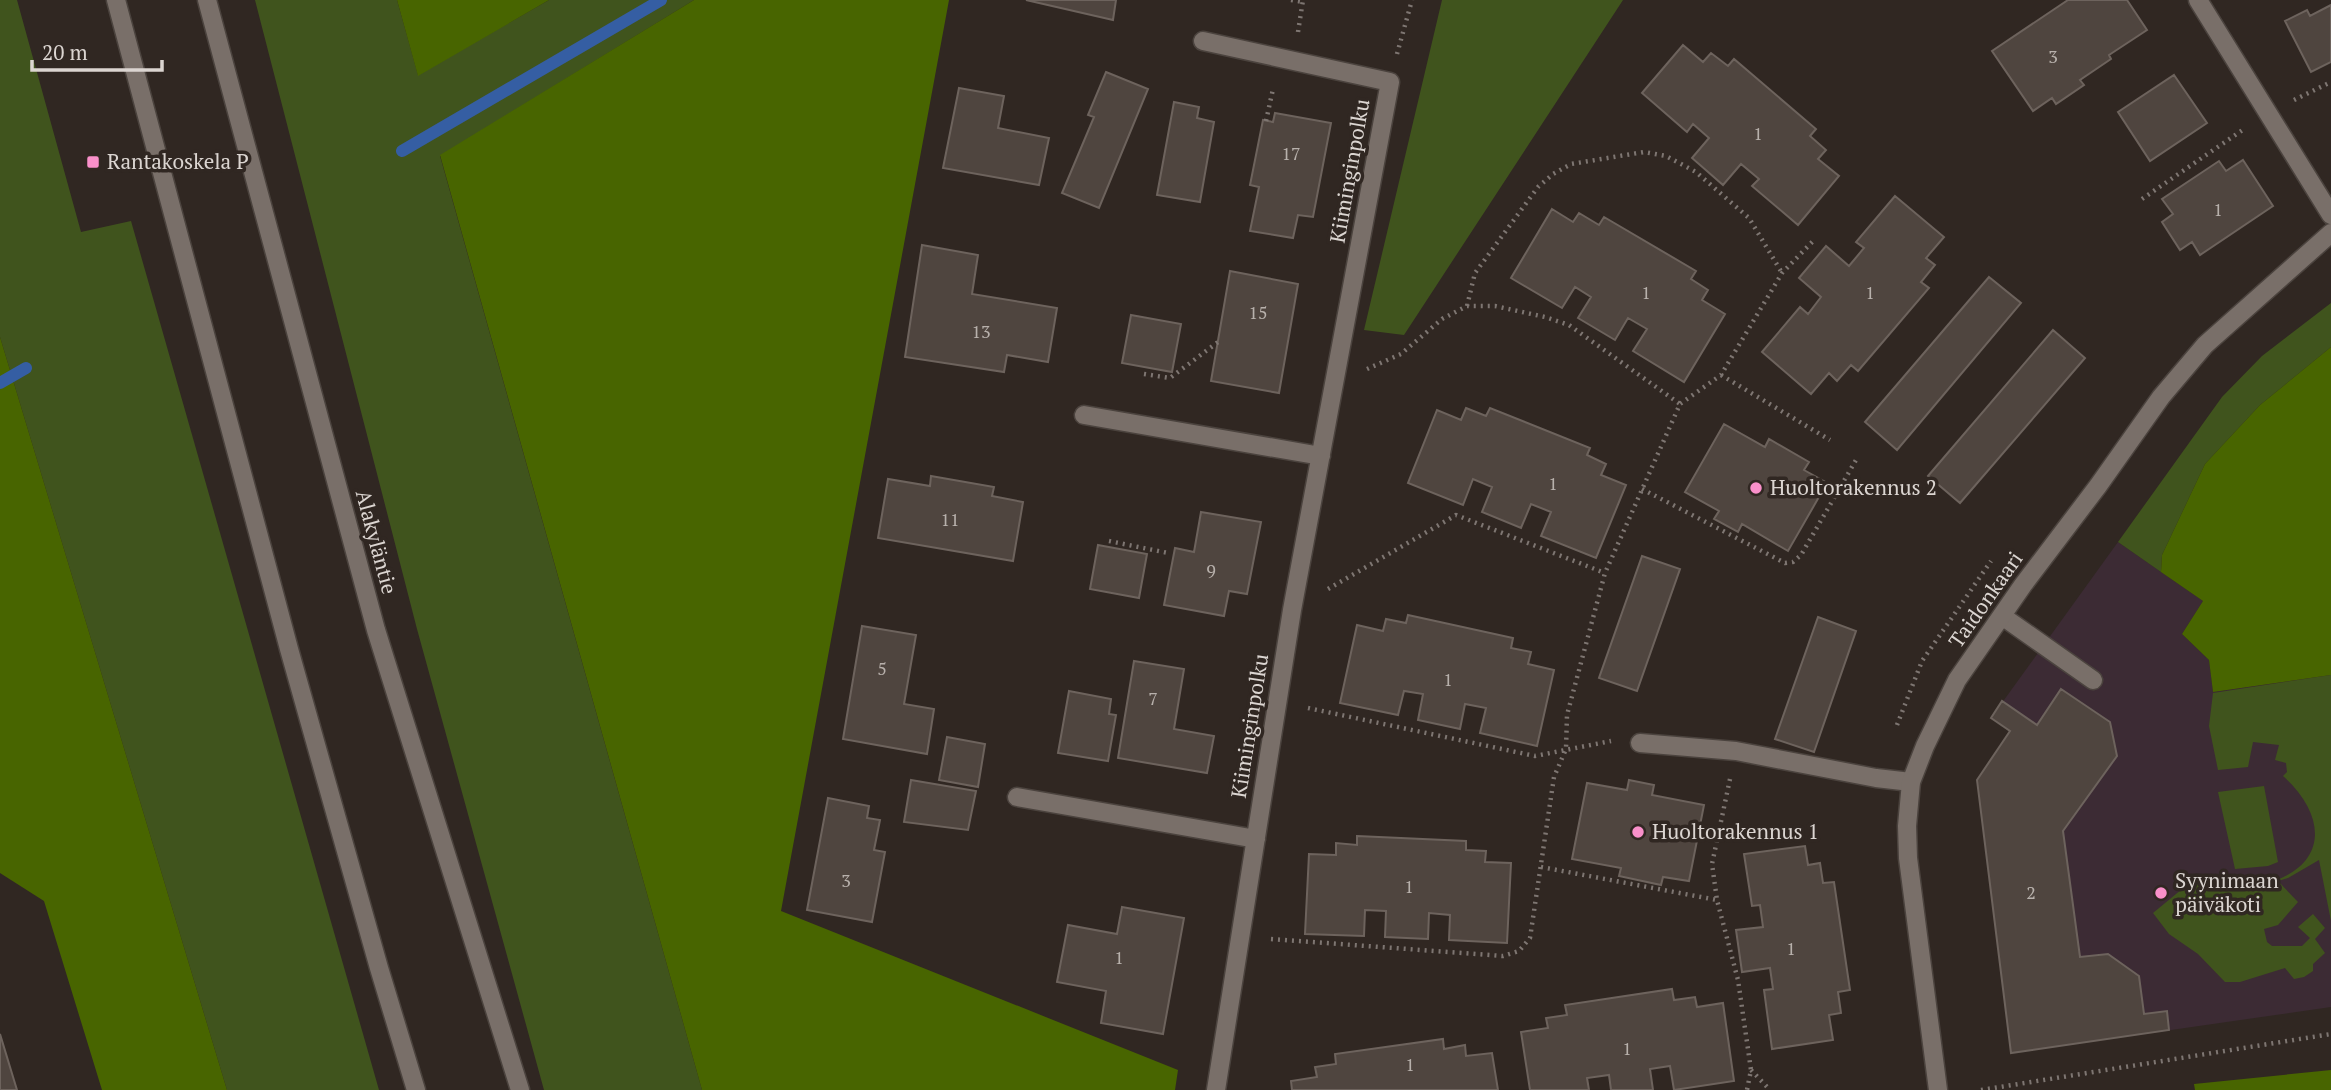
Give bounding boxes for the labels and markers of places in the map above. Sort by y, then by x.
place label: Rantakoskela P [107,147,249,175]
marker: Rantakoskela P [85,154,101,170]
place label: Huoltorakennus 2 [1770,473,1937,501]
marker: Huoltorakennus 2 [1748,480,1764,496]
place label: Huoltorakennus 1 [1652,817,1819,845]
marker: Huoltorakennus 1 [1630,824,1646,840]
place label: Syynimaan päiväkoti [2175,866,2279,918]
marker: Syynimaan päiväkoti [2153,885,2169,901]

